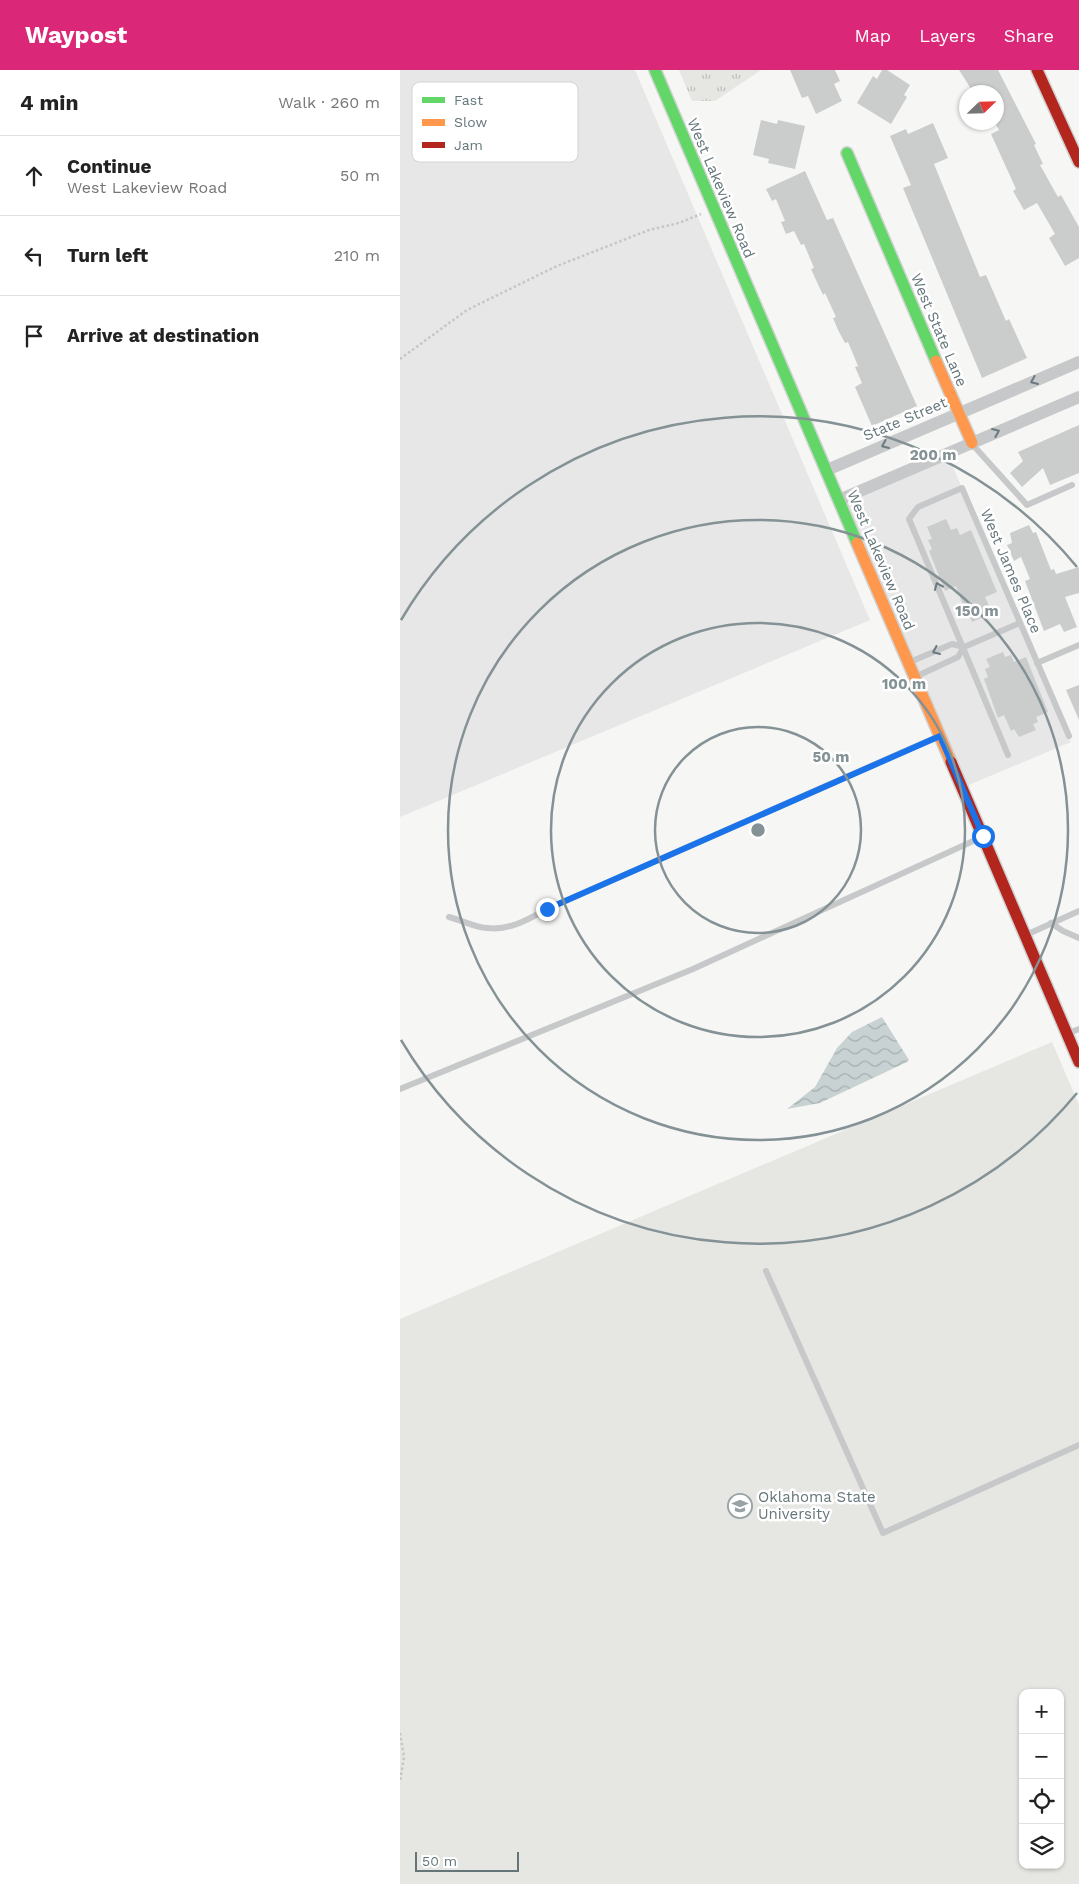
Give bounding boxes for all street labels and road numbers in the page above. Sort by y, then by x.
street label: West Lakeview Road [683,115,759,261]
street label: West State Lane [907,271,971,389]
street label: State Street [860,393,950,445]
street label: West Lakeview Road [843,487,919,633]
street label: West James Place [977,506,1045,636]

